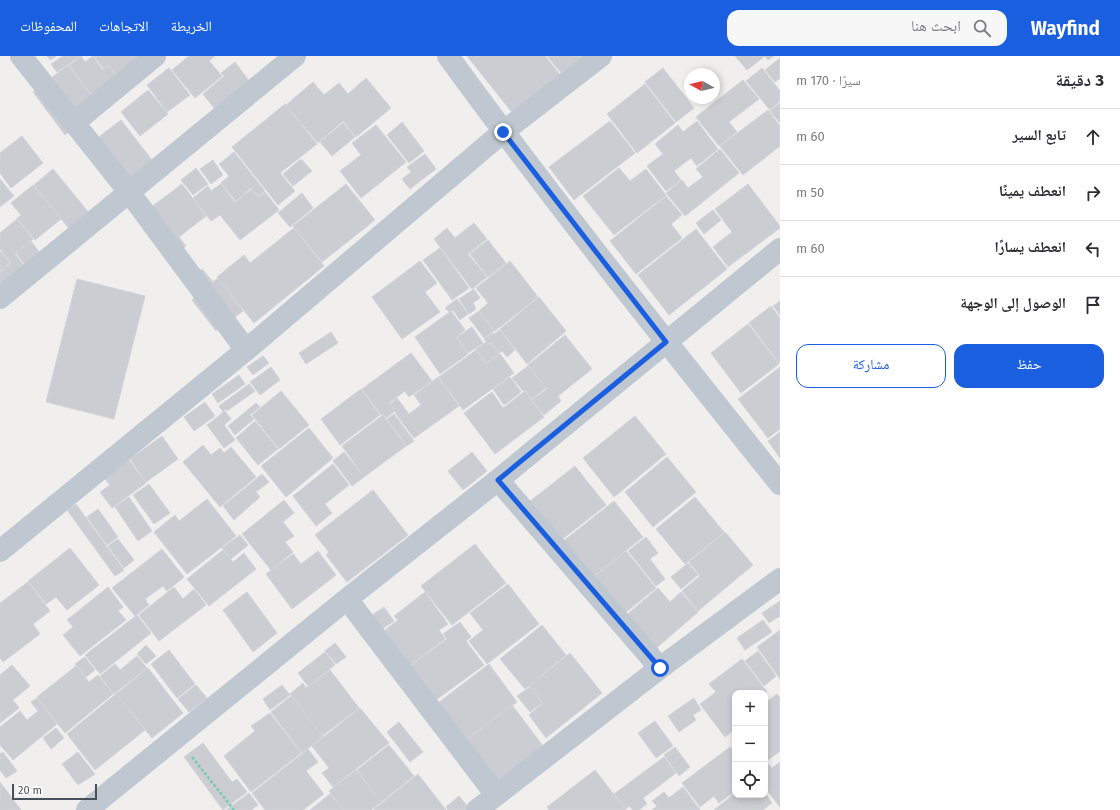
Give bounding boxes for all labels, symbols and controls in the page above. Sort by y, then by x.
search box [727,10,1007,46]
text: ابحث هنا [911,17,961,35]
icon: search [971,17,993,39]
text: Wayfind [1031,17,1100,40]
text: المحفوظات [20,18,77,35]
text: الاتجاهات [99,18,149,35]
text: الخريطة [171,18,212,35]
north arrow [684,68,720,104]
text: 3 دقيقة [1055,70,1104,91]
text: سيرًا · 170 m [796,73,861,88]
route end [494,123,512,141]
text: تابع السير [1012,126,1066,144]
icon: ahead [1082,126,1104,148]
text: 60 m [796,129,825,144]
text: انعطف يمينًا [999,182,1066,200]
icon: right [1082,182,1104,204]
text: 50 m [796,185,824,200]
text: انعطف يسارًا [994,238,1066,256]
icon: left [1082,238,1104,260]
text: 60 m [796,241,825,256]
text: الوصول إلى الوجهة [960,294,1066,312]
icon: arrive [1082,294,1104,316]
button: مشاركة [796,344,946,388]
button: حفظ [954,344,1104,388]
route start [651,659,669,677]
map controls [732,690,768,798]
button: + [732,690,768,726]
button: − [732,726,768,762]
button: locate [732,762,768,798]
scale bar [12,782,97,801]
text: 20 m [18,784,42,797]

